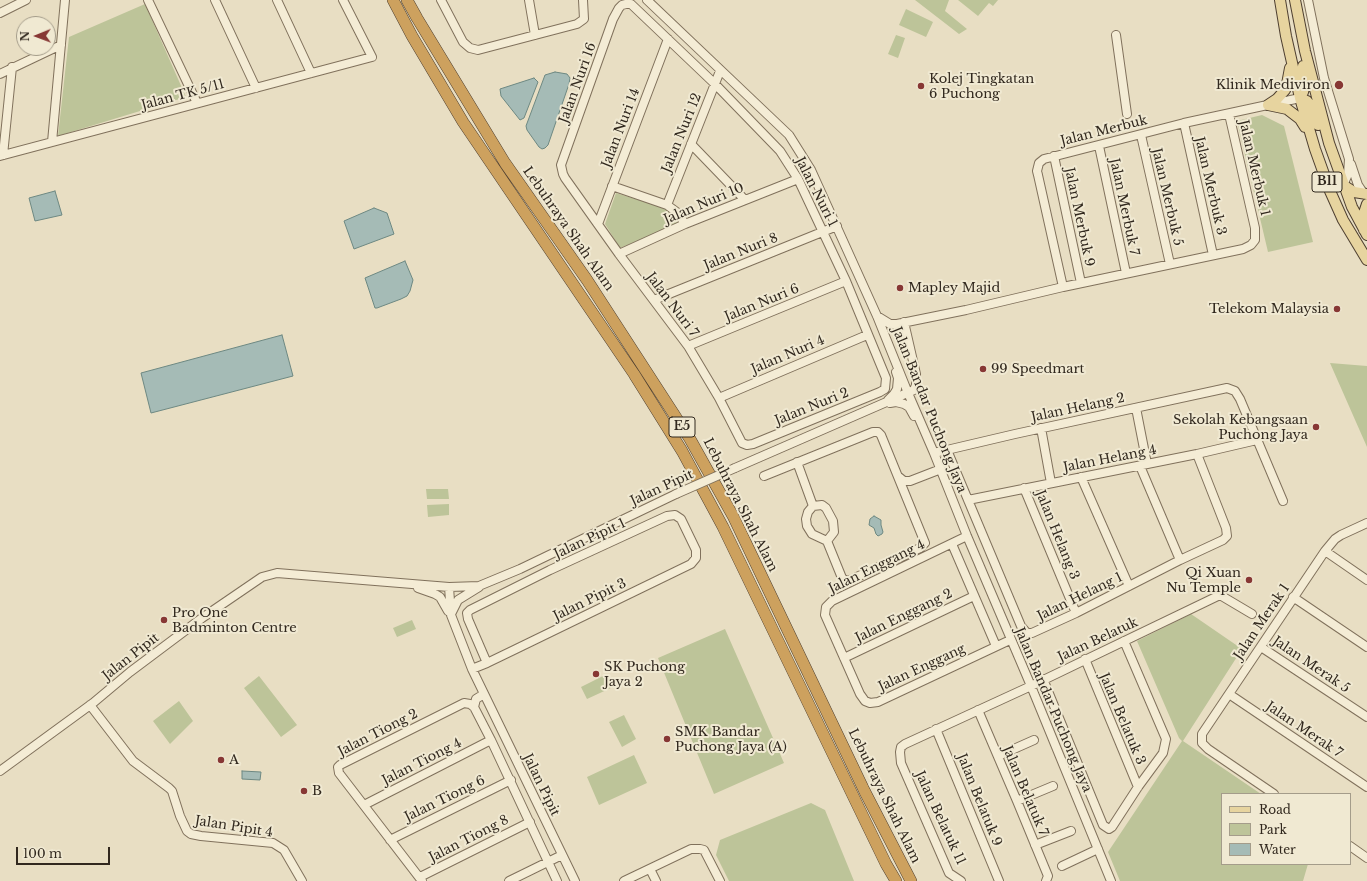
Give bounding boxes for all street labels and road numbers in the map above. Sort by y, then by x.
street label: Jalan Nuri 16 [556,41,600,125]
street label: Jalan TK 5/11 [140,76,226,114]
street label: Jalan Nuri 14 [599,86,643,170]
street label: Jalan Nuri 12 [659,91,705,175]
street label: Jalan Merbuk [1059,113,1149,149]
street label: Jalan Merbuk 1 [1235,118,1273,218]
street label: Jalan Merbuk 3 [1191,135,1229,237]
street label: Jalan Merbuk 5 [1148,147,1186,247]
street label: Jalan Nuri 1 [792,154,840,230]
street label: Jalan Merbuk 7 [1106,157,1142,257]
street label: Lebuhraya Shah Alam [519,164,617,294]
street label: Jalan Merbuk 9 [1061,166,1097,268]
road number: B11 [1312,172,1342,192]
street label: Jalan Nuri 10 [662,180,746,228]
street label: Jalan Nuri 8 [702,230,780,274]
street label: Jalan Nuri 7 [643,270,701,340]
street label: Jalan Nuri 6 [723,281,801,325]
street label: Jalan Bandar Puchong Jaya [889,325,969,495]
street label: Jalan Nuri 4 [749,333,827,377]
street label: Jalan Nuri 2 [773,385,851,429]
street label: Jalan Helang 2 [1030,390,1126,426]
road number: E5 [669,417,695,437]
street label: Lebuhraya Shah Alam [699,436,781,574]
street label: Jalan Helang 4 [1062,442,1158,476]
street label: Jalan Pipit [628,467,696,509]
street label: Jalan Helang 3 [1032,488,1082,582]
street label: Jalan Pipit 1 [552,516,628,562]
street label: Jalan Enggang 4 [826,537,928,597]
street label: Jalan Helang 1 [1035,570,1125,624]
street label: Jalan Pipit 3 [551,576,629,624]
street label: Jalan Merak 1 [1231,581,1293,663]
street label: Jalan Enggang 2 [853,586,955,646]
street label: Jalan Belatuk [1056,615,1140,665]
street label: Jalan Bandar Puchong Jaya [1011,625,1095,795]
street label: Jalan Pipit [100,630,162,684]
street label: Jalan Merak 5 [1269,633,1353,697]
street label: Jalan Enggang [876,641,968,695]
street label: Jalan Belatuk 3 [1096,671,1148,767]
street label: Jalan Merak 7 [1263,699,1345,761]
street label: Jalan Tiong 2 [335,706,421,760]
street label: Lebuhraya Shah Alam [845,726,923,866]
street label: Jalan Tiong 4 [380,735,464,789]
street label: Jalan Belatuk 7 [999,743,1051,839]
street label: Jalan Pipit [519,751,563,819]
street label: Jalan Belatuk 9 [953,751,1005,849]
street label: Jalan Belatuk 11 [911,769,969,867]
street label: Jalan Tiong 6 [402,773,488,825]
street label: Jalan Tiong 8 [427,812,511,866]
street label: Jalan Pipit 4 [194,813,274,841]

